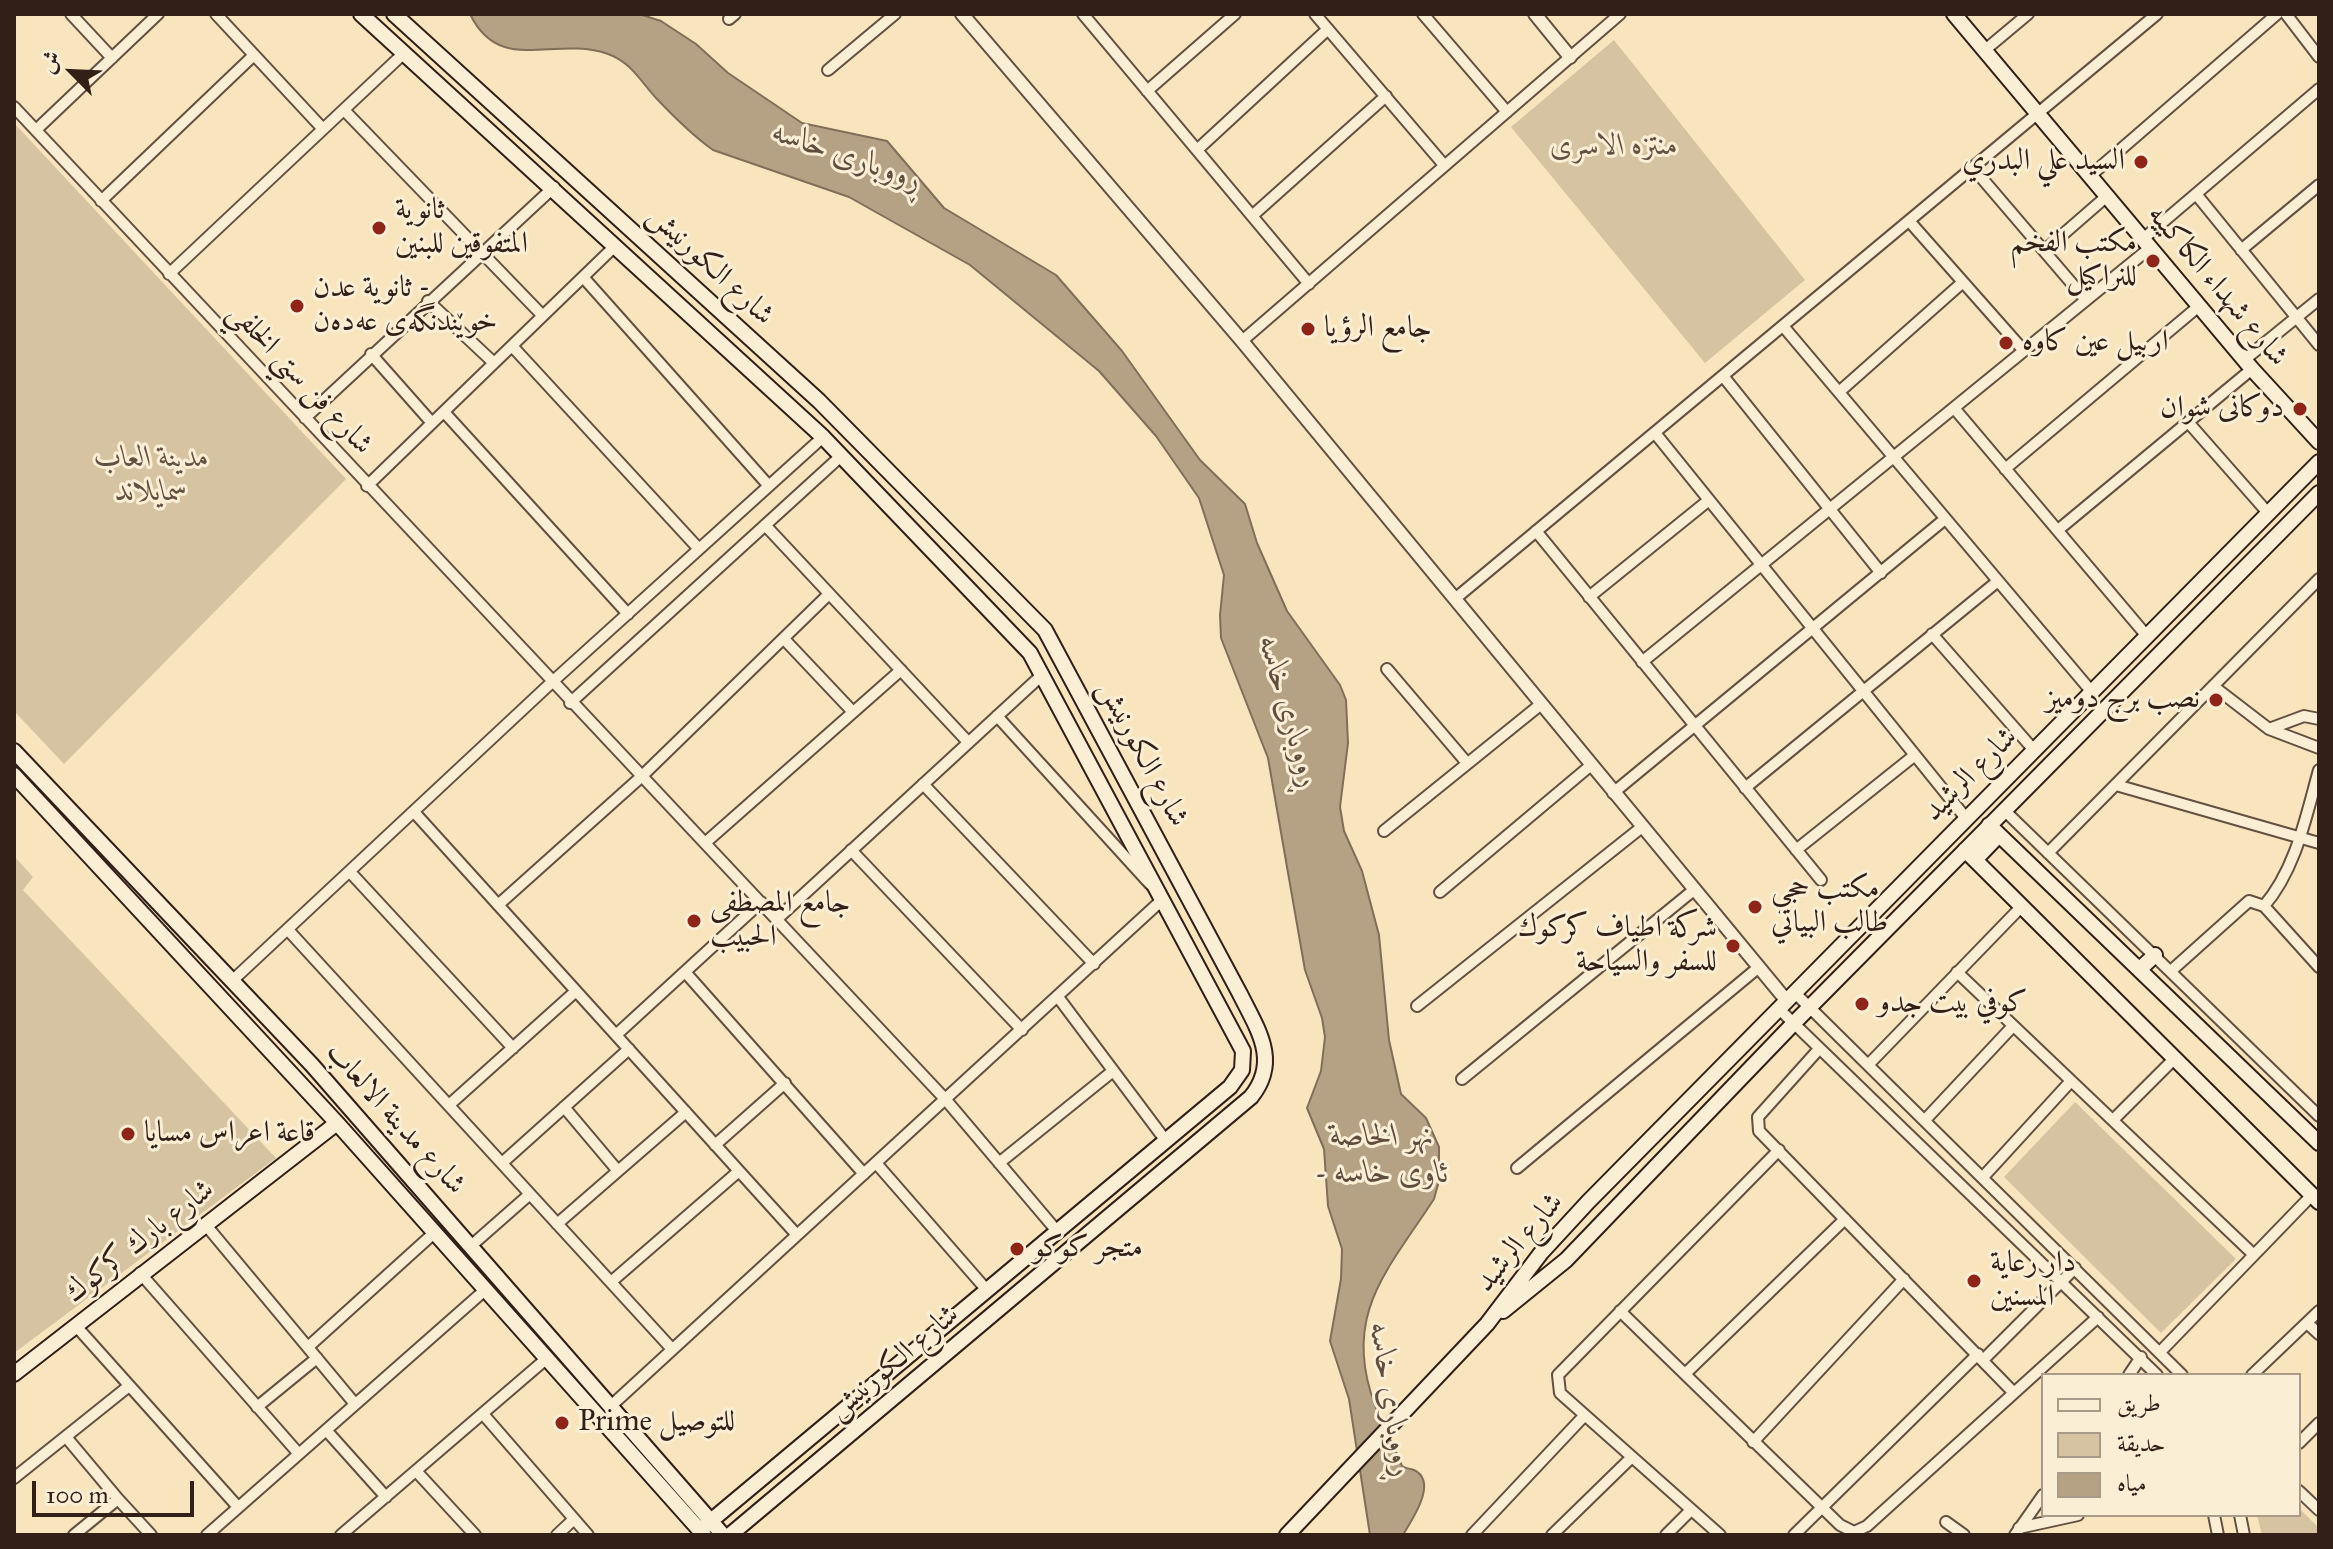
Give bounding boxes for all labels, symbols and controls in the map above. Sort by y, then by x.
north arrow [32,32,112,112]
text: ش [33,47,66,78]
water label: ڕووباری خاسە [767,114,927,200]
park label: منتزه الاسرى [1550,129,1678,165]
place label: السيد علي البدري [1962,144,2125,180]
marker: السيد علي البدري [2132,153,2150,171]
place label: ثانوية المتفوقين للبنين [395,193,528,264]
street label: شارع الكورنيش [639,198,781,334]
street label: شارع شهداء الكاكييه [2139,198,2295,374]
marker: ثانوية المتفوقين للبنين [370,219,388,237]
place label: مكتب الفخم للنراكيل [2010,226,2137,296]
marker: مكتب الفخم للنراكيل [2144,252,2162,270]
place label: ثانوية عدن - خوێندنگەی عەدەن [313,271,497,342]
street label: شارع فن ستي الخلفي [220,295,380,463]
marker: ثانوية عدن - خوێندنگەی عەدەن [288,297,306,315]
place label: جامع الرؤيا [1324,311,1432,347]
marker: جامع الرؤيا [1299,320,1317,338]
place label: اربيل عين كاوه [2022,325,2168,361]
marker: اربيل عين كاوه [1997,334,2015,352]
place label: دوکانی شوان [2160,391,2284,427]
marker: دوکانی شوان [2291,400,2309,418]
park label: مدينة العاب سمايلاند [95,441,209,512]
water label: ڕووباری خاسە [1248,632,1328,792]
street label: شارع الكورنيش [1088,675,1196,833]
place label: نصب برج دوميز [2046,682,2200,718]
marker: نصب برج دوميز [2207,691,2225,709]
street label: شارع الرشيد [1916,720,2026,830]
place label: مكتب حجي طالب البياتي [1771,872,1888,942]
place label: جامع المصطفى الحبيب [710,886,850,956]
marker: مكتب حجي طالب البياتي [1746,898,1764,916]
place label: شركة اطياف كركوك للسفر والسياحة [1518,911,1717,982]
marker: جامع المصطفى الحبيب [685,912,703,930]
marker: شركة اطياف كركوك للسفر والسياحة [1724,937,1742,955]
place label: كوفي بيت جدو [1878,986,2028,1022]
marker: كوفي بيت جدو [1853,995,1871,1013]
street label: شارع مدينة الالعاب [317,1035,473,1203]
place label: قاعة اعراس مسايا [144,1116,315,1152]
water label: نهر الخاصة - ئاوی خاسە [1315,1118,1449,1193]
marker: قاعة اعراس مسايا [119,1125,137,1143]
street label: شارع بارك كركوك [58,1172,222,1312]
street label: شارع الرشيد [1468,1186,1572,1300]
place label: متجر كوكو [1033,1231,1143,1267]
marker: متجر كوكو [1008,1240,1026,1258]
place label: دار رعاية المسنين [1990,1246,2076,1316]
marker: دار رعاية المسنين [1965,1272,1983,1290]
street label: شارع الكورنيش [821,1298,967,1428]
water label: ڕووباری خاسە [1359,1320,1421,1480]
legend [2041,1373,2301,1517]
text: طريق [2117,1388,2161,1418]
place label: Prime للتوصيل [578,1405,735,1441]
marker: Prime للتوصيل [553,1414,571,1432]
text: حديقة [2117,1428,2166,1458]
scale bar [36,1465,198,1515]
text: مياه [2117,1468,2147,1498]
text: 100 m [46,1480,109,1510]

